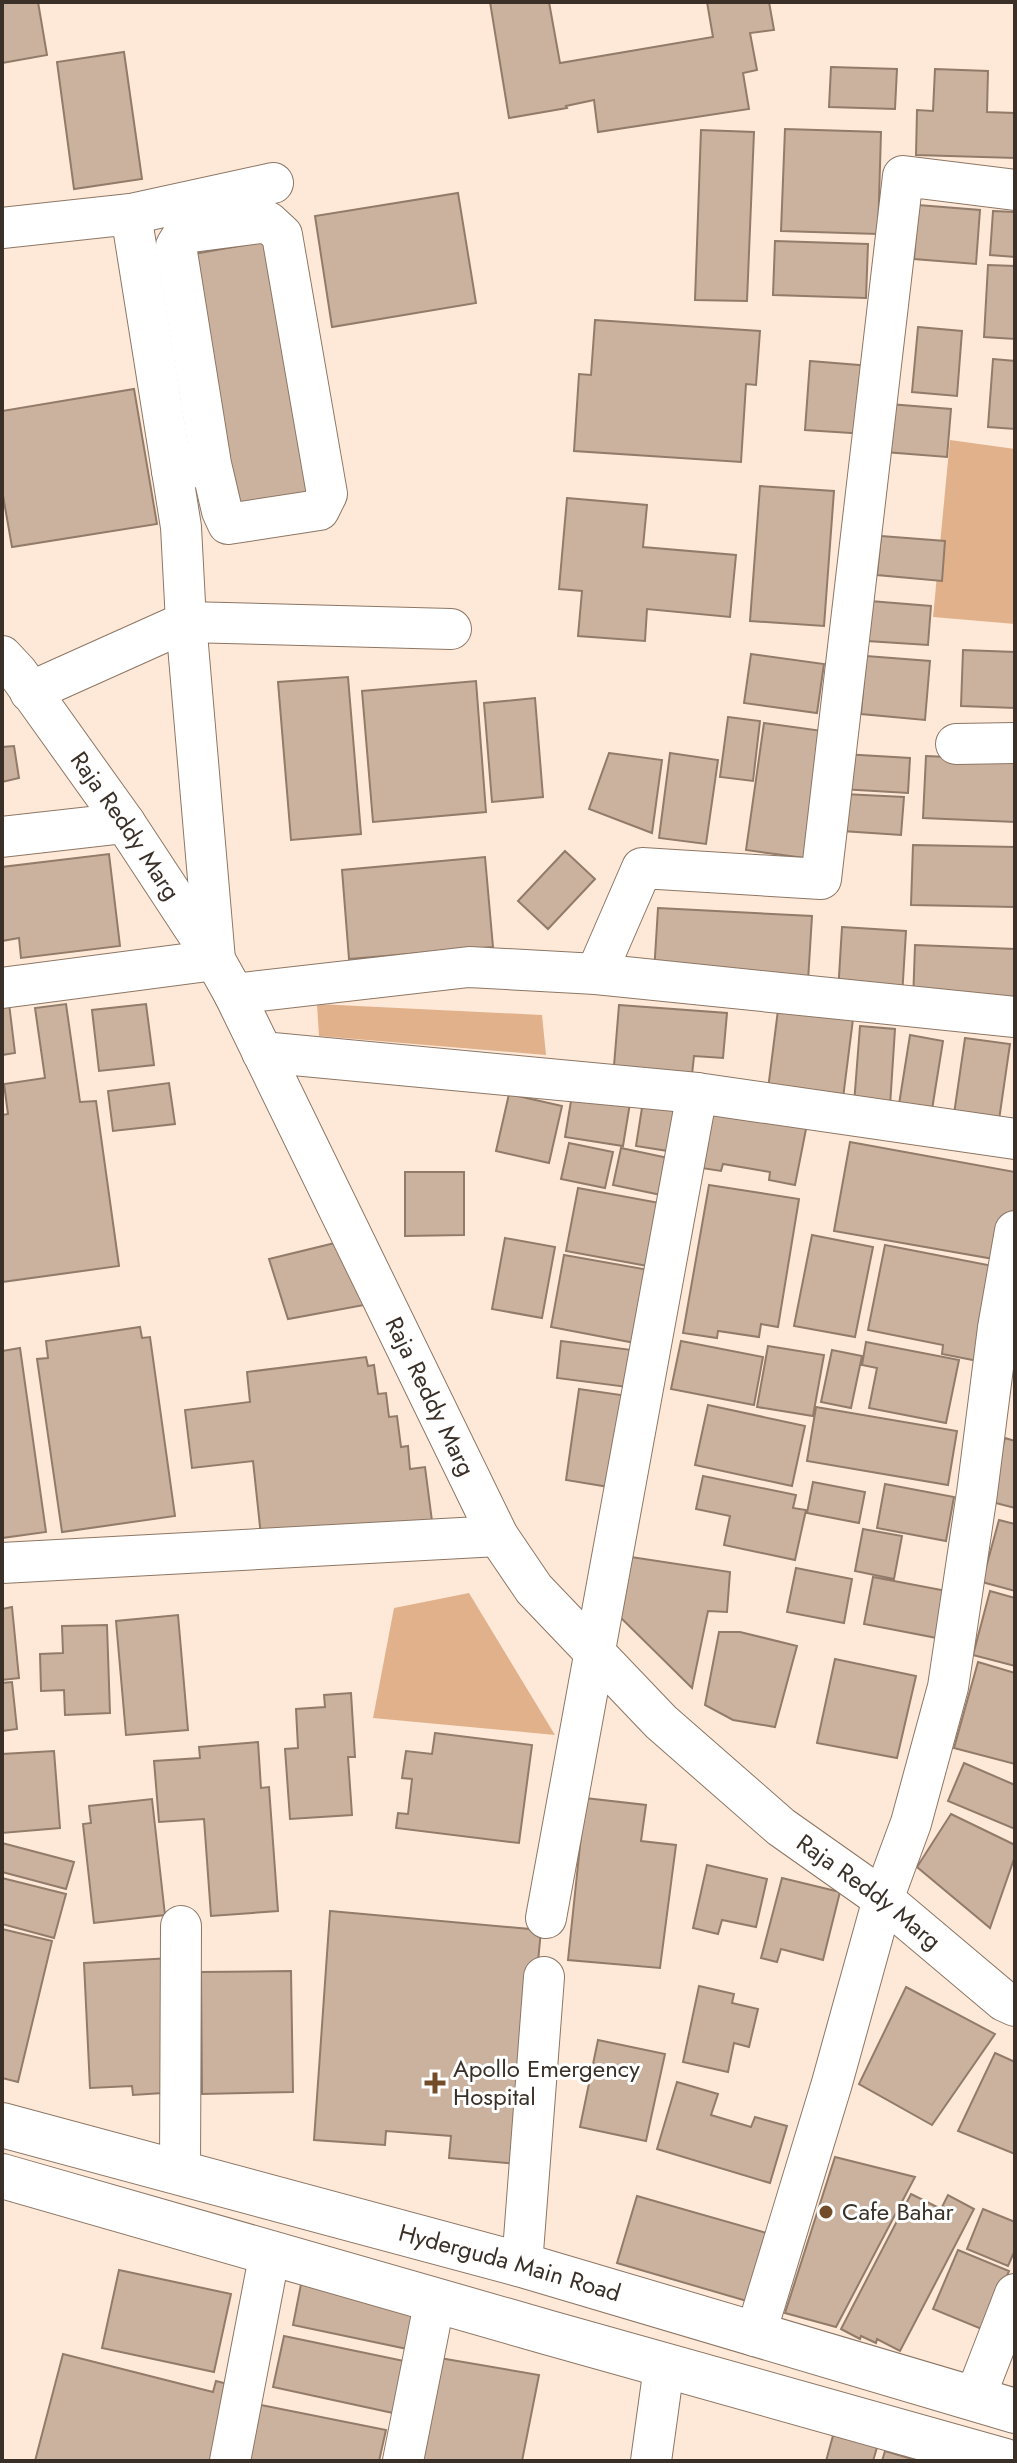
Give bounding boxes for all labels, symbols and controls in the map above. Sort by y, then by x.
street label: Raja Reddy Marg [62,744,189,907]
street label: Raja Reddy Marg [377,1311,484,1482]
street label: Raja Reddy Marg [790,1825,949,1958]
place label: Apollo Emergency Hospital [453,2051,640,2114]
marker: Apollo Emergency Hospital [424,2072,446,2094]
place label: Cafe Bahar [842,2194,954,2229]
marker: Cafe Bahar [817,2203,835,2221]
street label: Hyderguda Main Road [395,2215,625,2310]

